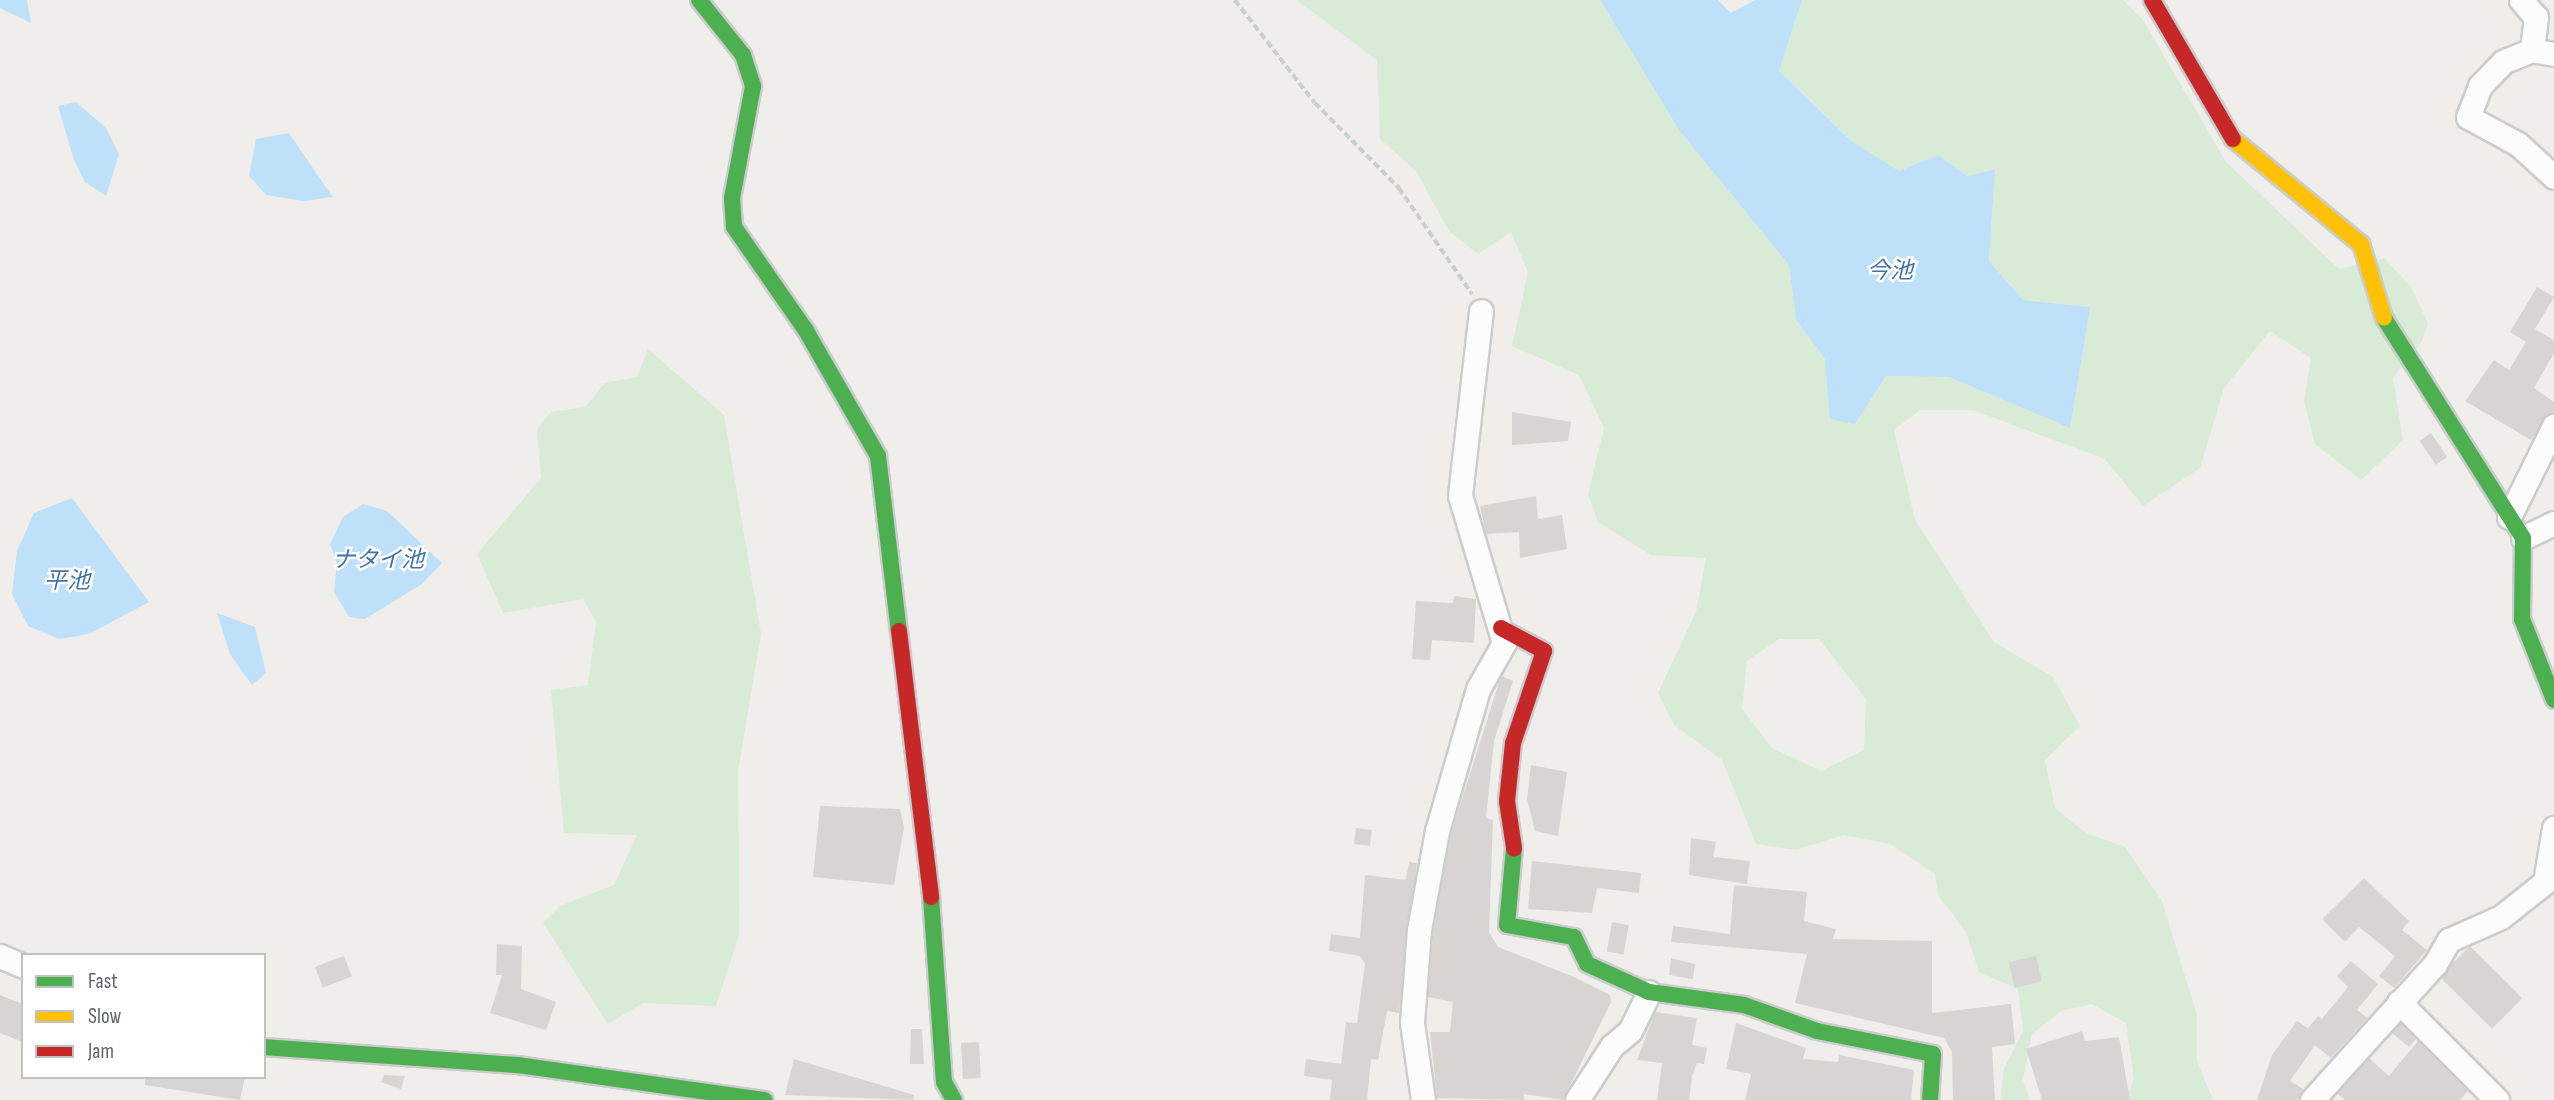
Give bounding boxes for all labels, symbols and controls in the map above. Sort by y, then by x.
water label: 今池 [1867,257,1913,285]
water label: ナタイ池 [332,546,424,574]
water label: 平池 [44,567,90,595]
legend [21,953,266,1079]
text: Fast [88,969,118,994]
text: Slow [88,1004,121,1029]
text: Jam [88,1039,114,1064]

